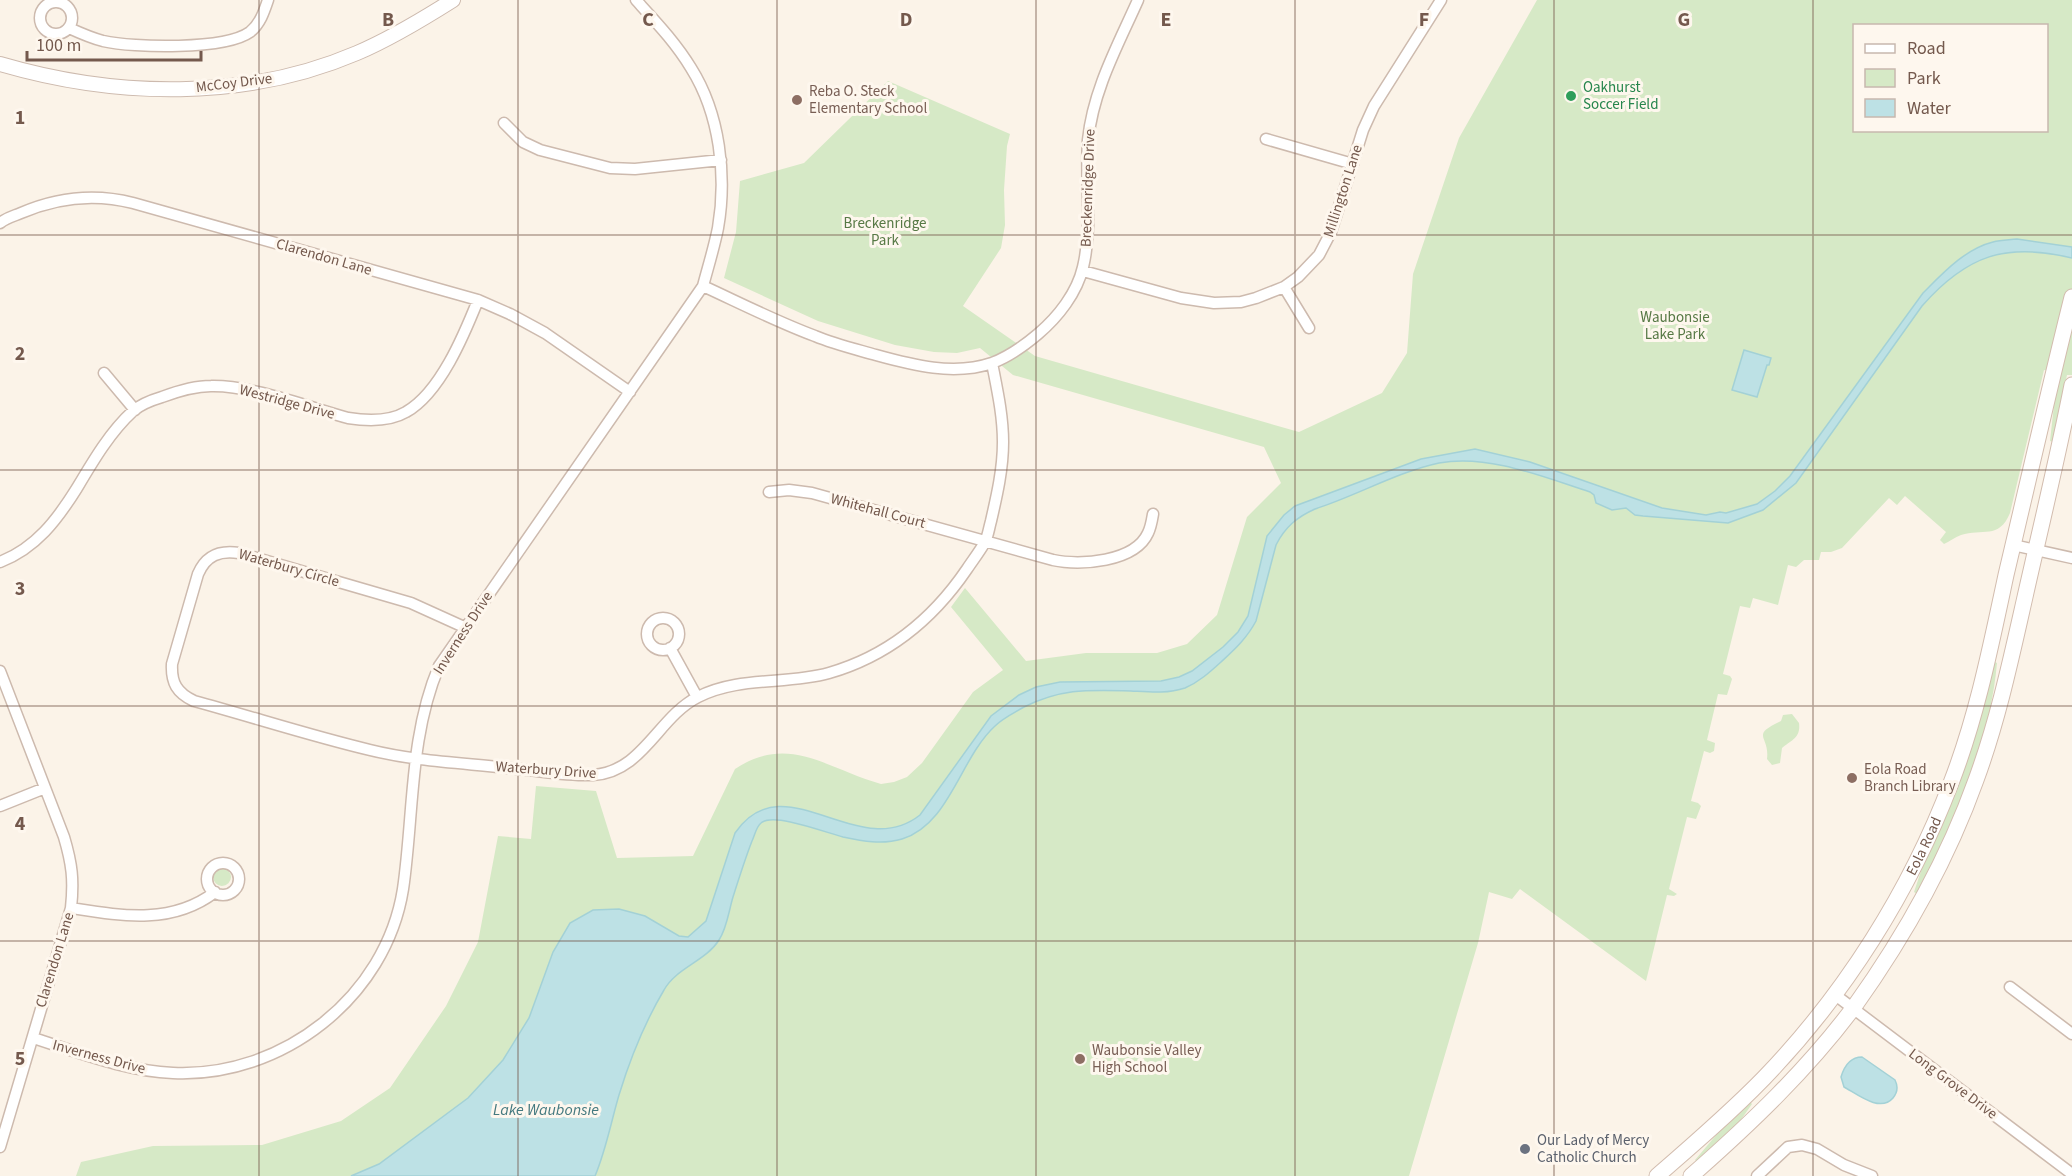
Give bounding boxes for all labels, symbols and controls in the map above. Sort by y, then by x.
text: B [382,6,394,34]
text: C [642,6,654,34]
text: D [900,6,912,34]
text: E [1161,6,1171,34]
text: F [1419,6,1429,34]
text: G [1678,6,1690,34]
scale bar [27,24,201,62]
legend [1853,24,2048,132]
text: 100 m [36,33,81,58]
text: Road [1907,36,1946,61]
text: Park [1907,66,1941,91]
street label: McCoy Drive [195,68,273,98]
place label: Oakhurst Soccer Field [1583,77,1659,115]
place label: Reba O. Steck Elementary School [809,81,927,119]
marker: Oakhurst Soccer Field [1564,89,1578,103]
marker: Reba O. Steck Elementary School [790,93,804,107]
text: Water [1907,96,1951,121]
text: 1 [15,104,25,132]
street label: Breckenridge Drive [1075,128,1101,248]
street label: Millington Lane [1318,142,1368,240]
park label: Breckenridge Park [844,213,926,251]
street label: Clarendon Lane [274,233,374,281]
park label: Waubonsie Lake Park [1640,307,1710,345]
text: 2 [15,340,25,368]
street label: Westridge Drive [237,379,337,425]
street label: Whitehall Court [828,488,928,534]
street label: Waterbury Circle [236,544,342,592]
text: 3 [15,575,25,603]
street label: Inverness Drive [428,587,498,679]
street label: Waterbury Drive [495,756,597,784]
place label: Eola Road Branch Library [1864,759,1956,797]
marker: Eola Road Branch Library [1845,771,1859,785]
text: 4 [15,810,26,838]
street label: Eola Road [1901,814,1947,879]
street label: Clarendon Lane [31,910,79,1010]
street label: Inverness Drive [50,1035,148,1079]
place label: Waubonsie Valley High School [1092,1040,1201,1078]
street label: Long Grove Drive [1904,1044,2002,1124]
text: 5 [15,1045,25,1073]
marker: Waubonsie Valley High School [1073,1052,1087,1066]
water label: Lake Waubonsie [493,1099,599,1121]
place label: Our Lady of Mercy Catholic Church [1537,1130,1649,1168]
marker: Our Lady of Mercy Catholic Church [1518,1142,1532,1156]

